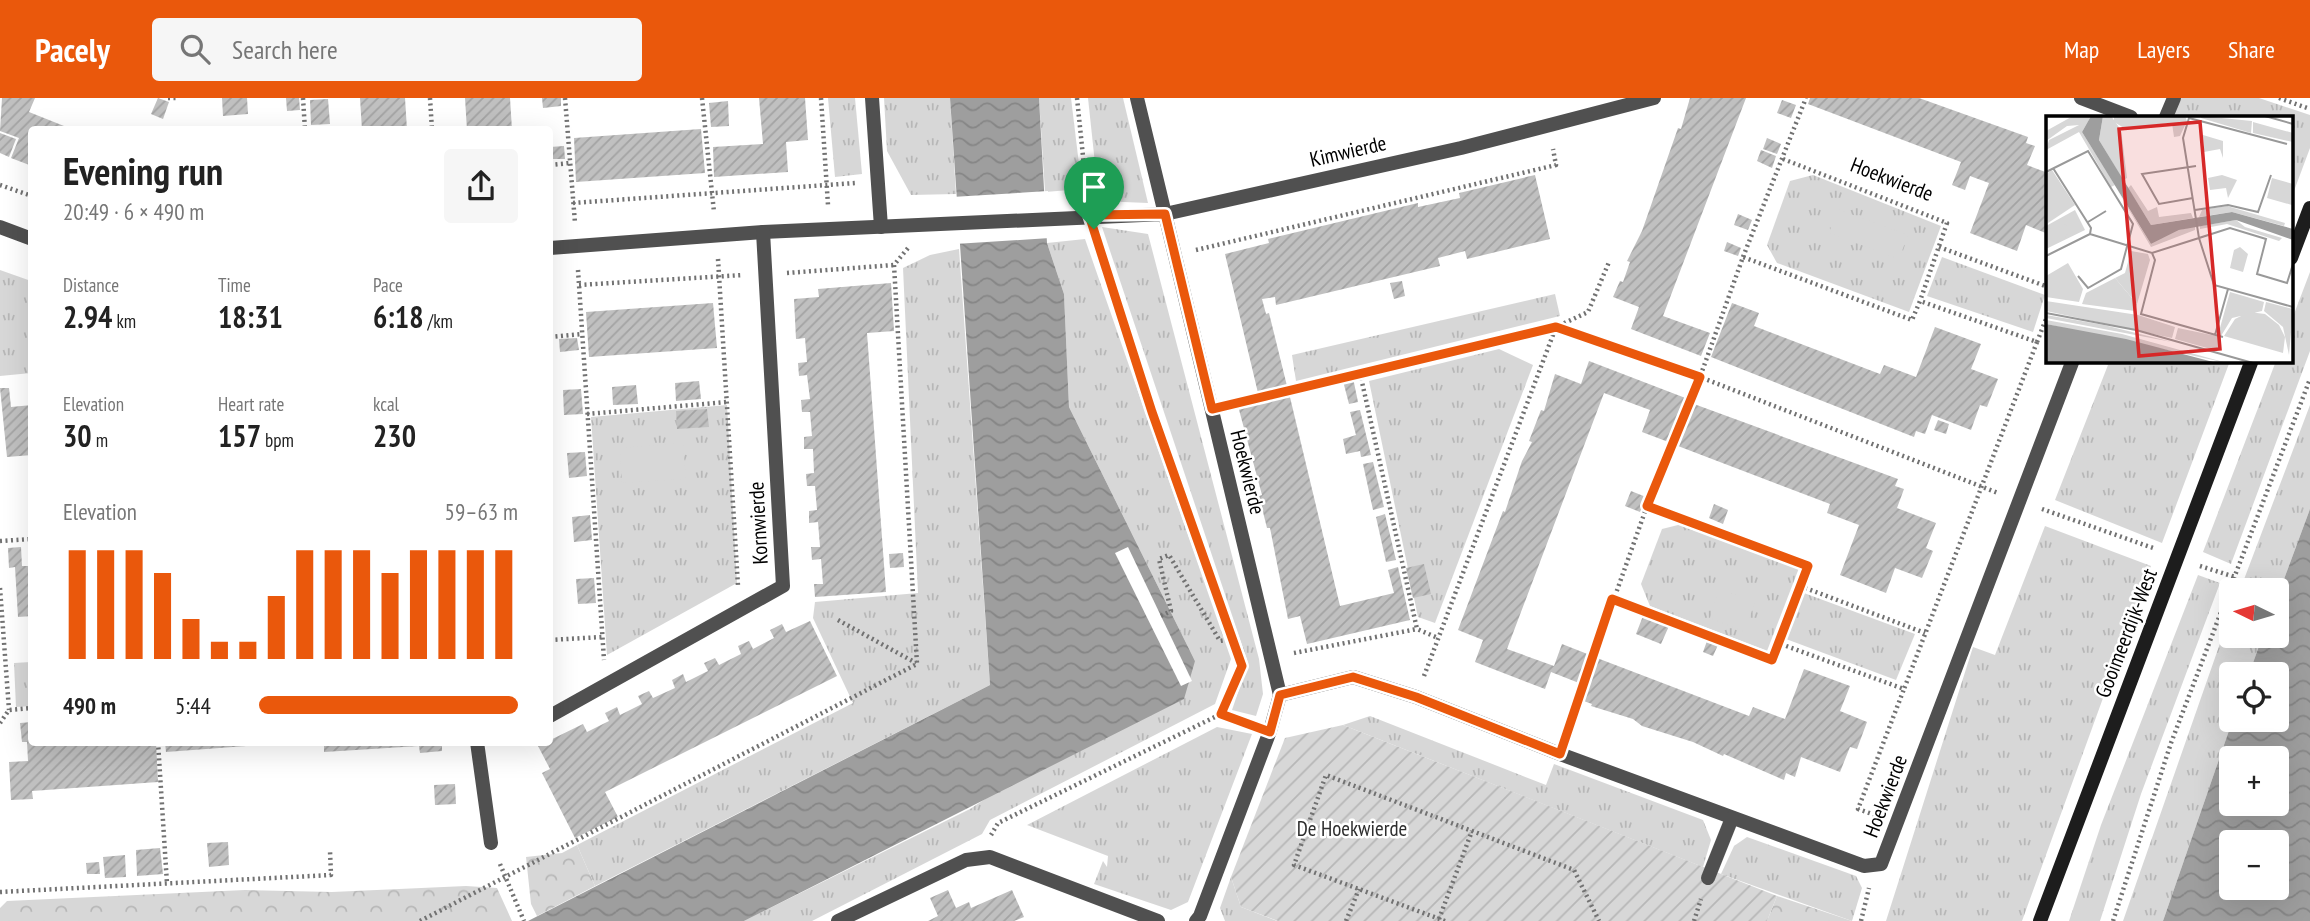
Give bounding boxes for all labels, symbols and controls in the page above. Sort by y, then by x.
search box [152,18,642,81]
text: Pacely [35,28,110,71]
icon: search [176,30,214,68]
text: Search here [232,33,338,66]
text: Map [2064,34,2099,65]
text: Layers [2137,34,2190,65]
text: Share [2228,34,2275,65]
inset map [2046,116,2292,362]
street label: Kimwierde [1307,129,1389,173]
text: Evening run [63,146,223,195]
button: share [444,149,518,223]
street label: Hoekwierde [1847,151,1937,207]
pin [1064,157,1124,229]
icon: arrive [1075,168,1113,206]
text: 20:49 · 6 × 490 m [63,197,204,226]
text: Distance [63,273,119,297]
text: Time [218,273,251,297]
text: Pace [373,273,403,297]
text: 2.94 [63,297,112,336]
text: 18:31 [218,297,283,336]
text: 6:18 [373,297,424,336]
text: km [112,309,136,333]
text: /km [424,309,453,333]
text: Elevation [63,392,124,416]
text: Heart rate [218,392,284,416]
text: kcal [373,392,399,416]
text: 30 [63,416,92,455]
text: 157 [218,416,261,455]
text: 230 [373,416,416,455]
street label: Hoekwierde [1224,427,1272,517]
text: m [92,428,108,452]
text: bpm [261,428,294,452]
street label: Kornwierde [742,481,774,565]
text: Elevation [63,497,137,526]
text: 59–63 m [445,497,518,526]
street label: Gooimeerdijk-West [2089,564,2163,701]
north arrow [2219,578,2289,648]
map controls [2219,578,2289,900]
button: locate [2219,662,2289,732]
text: 490 m [63,691,116,720]
text: 5:44 [175,691,211,720]
button: + [2219,746,2289,816]
street label: Hoekwierde [1857,751,1913,841]
park label: De Hoekwierde [1297,815,1407,842]
button: − [2219,830,2289,900]

